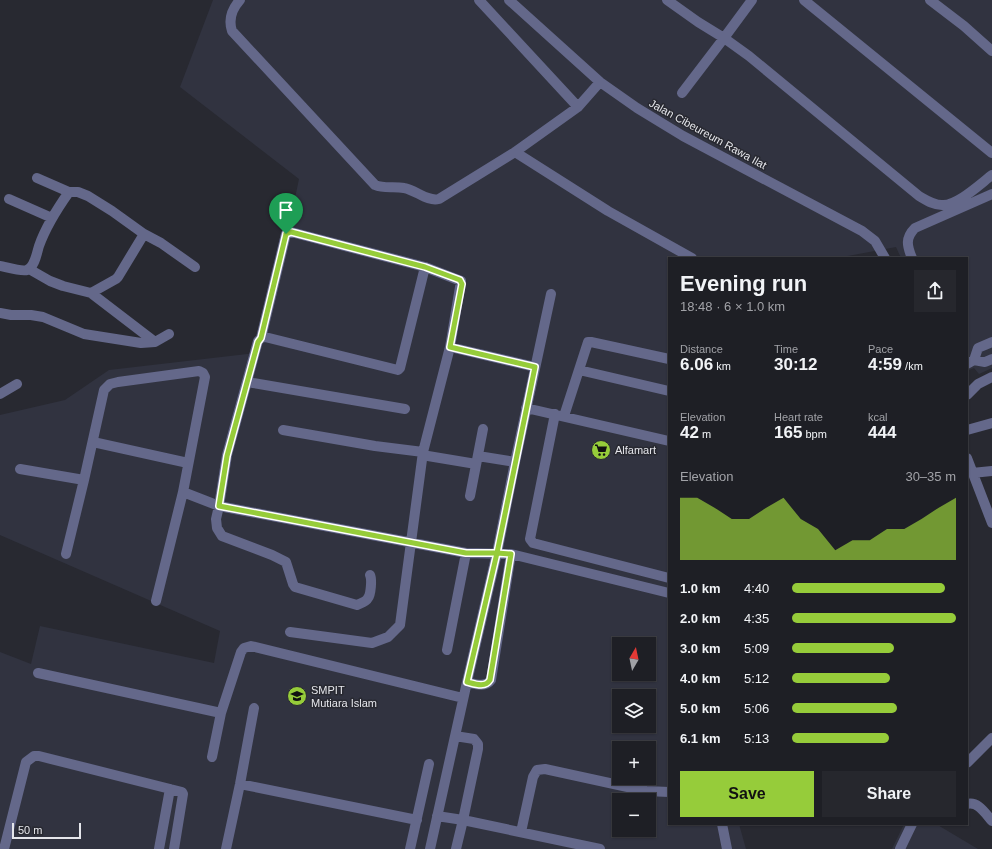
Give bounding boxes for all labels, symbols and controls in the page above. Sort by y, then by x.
street label: Jalan Cibeureum Rawa Ilat [647,97,769,171]
pin [269,193,303,234]
icon: arrive [275,199,297,221]
button: share [914,270,956,312]
text: Evening run [680,271,807,296]
text: 18:48 · 6 × 1.0 km [680,299,785,314]
text: Distance [680,343,723,355]
text: Time [774,343,798,355]
text: Pace [868,343,893,355]
text: 6.06 [680,355,713,374]
text: 30:12 [774,355,817,374]
text: 4:59 [868,355,902,374]
text: km [713,360,731,372]
text: /km [902,360,923,372]
text: Elevation [680,411,725,423]
text: Heart rate [774,411,823,423]
text: kcal [868,411,888,423]
text: 42 [680,423,699,442]
text: 165 [774,423,802,442]
text: 444 [868,423,896,442]
text: m [699,428,711,440]
text: bpm [802,428,827,440]
supermarket icon: Alfamart [590,439,612,461]
place label: Alfamart [615,444,656,456]
text: Elevation [680,469,733,484]
text: 30–35 m [905,469,956,484]
text: 1.0 km [680,581,720,596]
text: 4:40 [744,581,769,596]
text: 2.0 km [680,611,720,626]
text: 4:35 [744,611,769,626]
north arrow [612,637,656,681]
map controls [612,637,656,837]
text: 3.0 km [680,641,720,656]
text: 5:09 [744,641,769,656]
text: 4.0 km [680,671,720,686]
text: 5:12 [744,671,769,686]
place label: SMPIT Mutiara Islam [311,684,377,709]
school or university icon: SMPIT Mutiara Islam [286,685,308,707]
button: layers [612,689,656,733]
text: 5.0 km [680,701,720,716]
text: 5:06 [744,701,769,716]
text: 6.1 km [680,731,720,746]
text: 5:13 [744,731,769,746]
button: + [612,741,656,785]
button: Save [680,771,814,817]
button: Share [822,771,956,817]
button: − [612,793,656,837]
scale bar [12,821,81,840]
text: 50 m [18,824,42,836]

